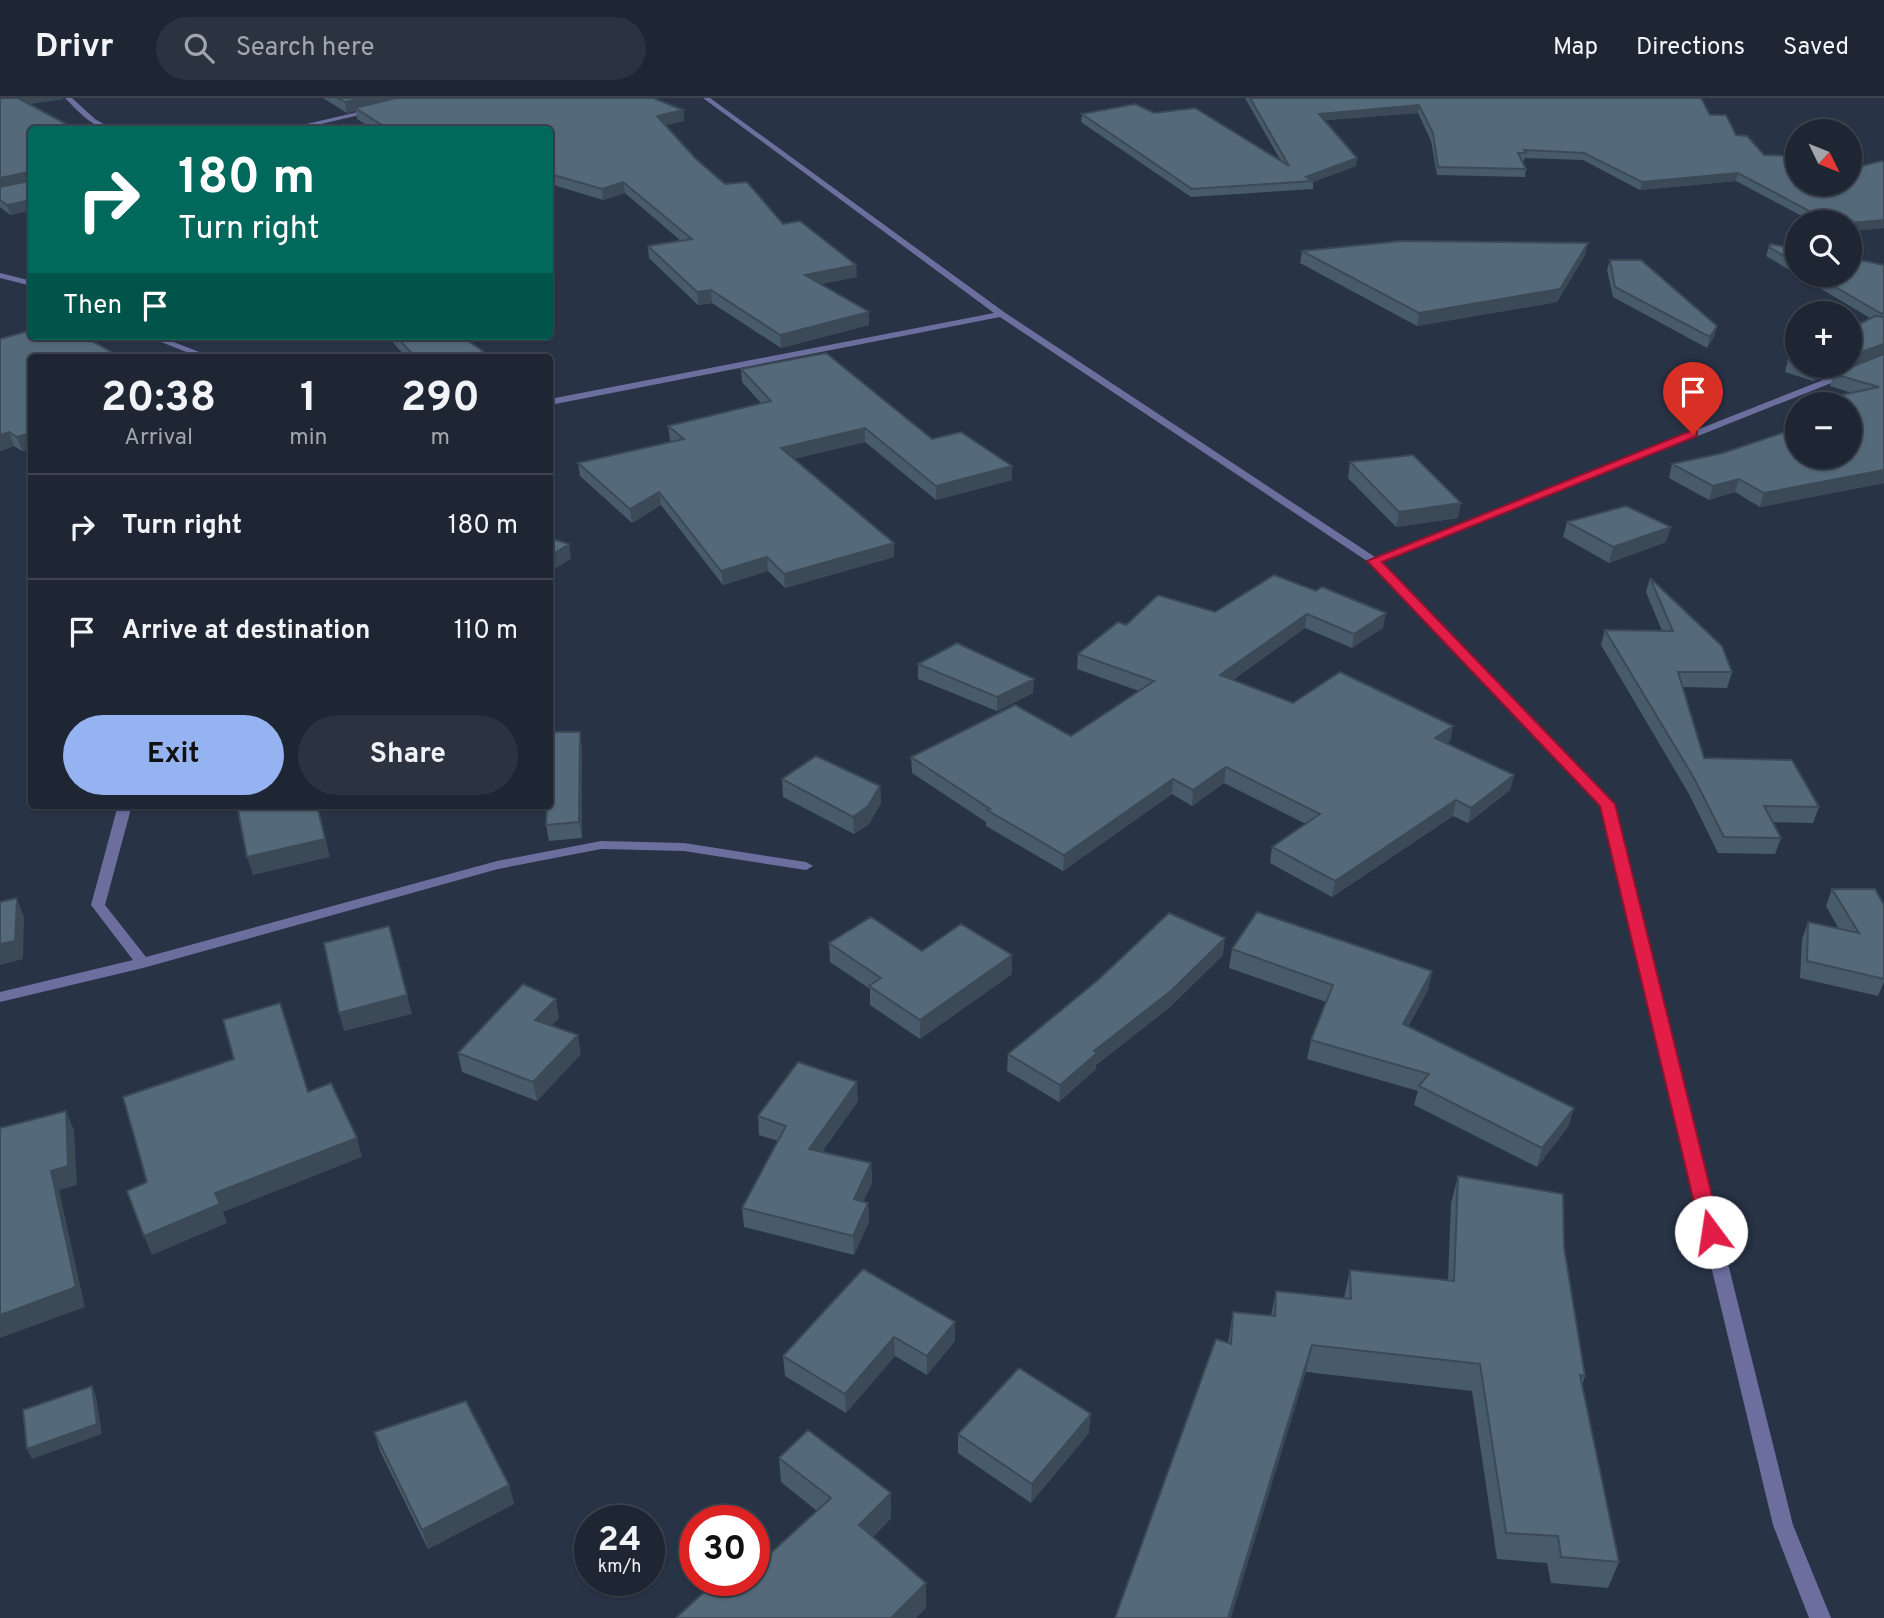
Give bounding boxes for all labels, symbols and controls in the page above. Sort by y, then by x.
search box [156,17,646,80]
text: Drivr [35,27,114,69]
icon: search [180,29,218,67]
text: Search here [236,32,375,65]
text: Map [1553,33,1598,63]
text: Directions [1636,33,1745,63]
text: Saved [1783,33,1849,63]
north arrow [1785,119,1862,196]
map controls [1785,119,1862,469]
text: 180 m [178,149,315,211]
icon: right [63,154,154,245]
text: Turn right [178,210,320,250]
button: search [1785,210,1862,287]
icon: arrive [136,287,174,325]
text: Then [63,290,122,323]
button: + [1785,301,1862,378]
pin [1663,362,1723,434]
text: 20:38 [101,373,216,426]
text: 1 [300,373,317,426]
text: 290 [401,373,480,426]
icon: arrive [1674,373,1712,411]
button: − [1785,392,1862,469]
text: Arrival [124,424,193,453]
text: min [289,424,328,453]
text: m [431,424,450,453]
icon: right [63,508,101,546]
text: Turn right [122,510,242,543]
text: 180 m [448,510,518,543]
icon: arrive [63,613,101,651]
text: Arrive at destination [122,615,370,648]
text: 110 m [454,615,518,648]
button: Exit [63,715,284,795]
button: Share [298,715,518,795]
position arrow [1674,1195,1748,1269]
speed limit sign: 30 [679,1505,770,1596]
text: 24 [598,1519,641,1563]
text: km/h [598,1556,641,1579]

